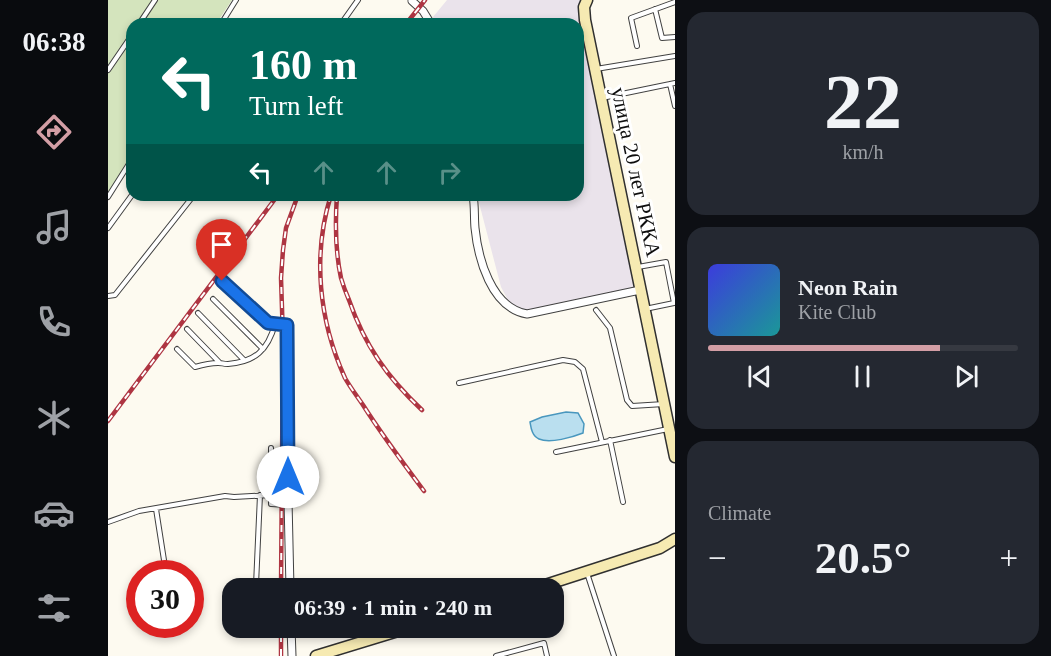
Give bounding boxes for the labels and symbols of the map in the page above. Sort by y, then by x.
street label: улица 20 лет РККА [606,85,666,260]
pin [196,219,247,281]
position arrow [256,445,320,509]
speed limit sign: 30 [126,560,204,638]

